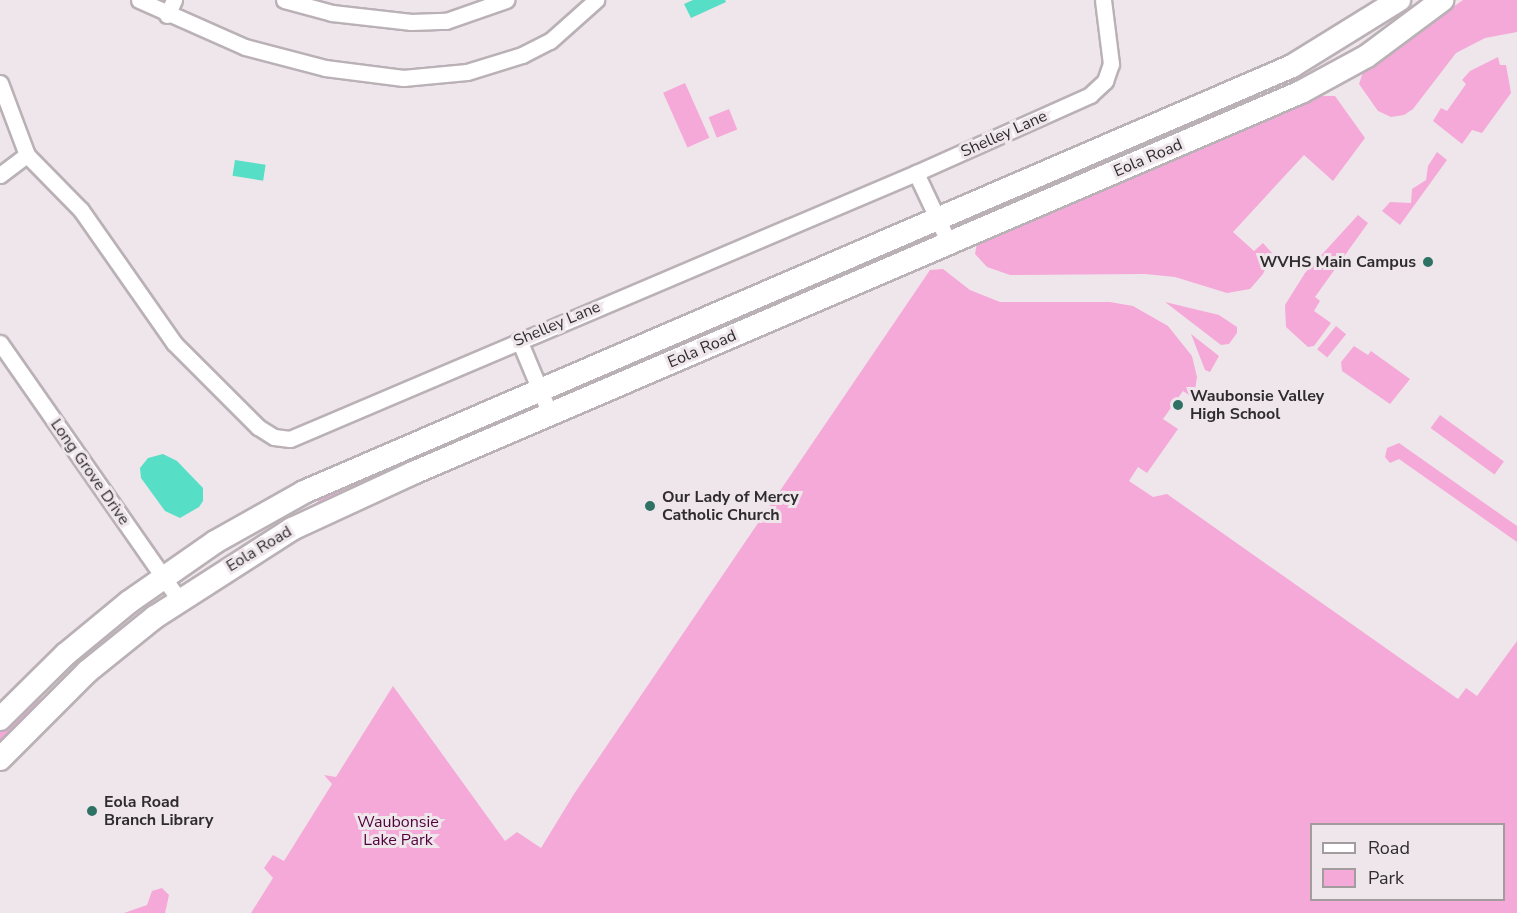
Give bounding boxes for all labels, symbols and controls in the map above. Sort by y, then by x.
street label: Shelley Lane [958,106,1050,162]
street label: Eola Road [1111,135,1185,181]
place label: WVHS Main Campus [1260,252,1416,272]
marker: WVHS Main Campus [1421,255,1435,269]
street label: Shelley Lane [511,297,603,351]
street label: Eola Road [665,326,739,372]
place label: Waubonsie Valley High School [1190,386,1324,424]
marker: Waubonsie Valley High School [1171,398,1185,412]
street label: Long Grove Drive [46,415,134,529]
place label: Our Lady of Mercy Catholic Church [662,487,799,525]
marker: Our Lady of Mercy Catholic Church [643,499,657,513]
street label: Eola Road [223,522,295,576]
place label: Eola Road Branch Library [104,792,213,830]
marker: Eola Road Branch Library [85,804,99,818]
park label: Waubonsie Lake Park [357,812,439,850]
legend [1310,823,1505,901]
text: Road [1368,836,1410,860]
text: Park [1368,866,1404,890]

